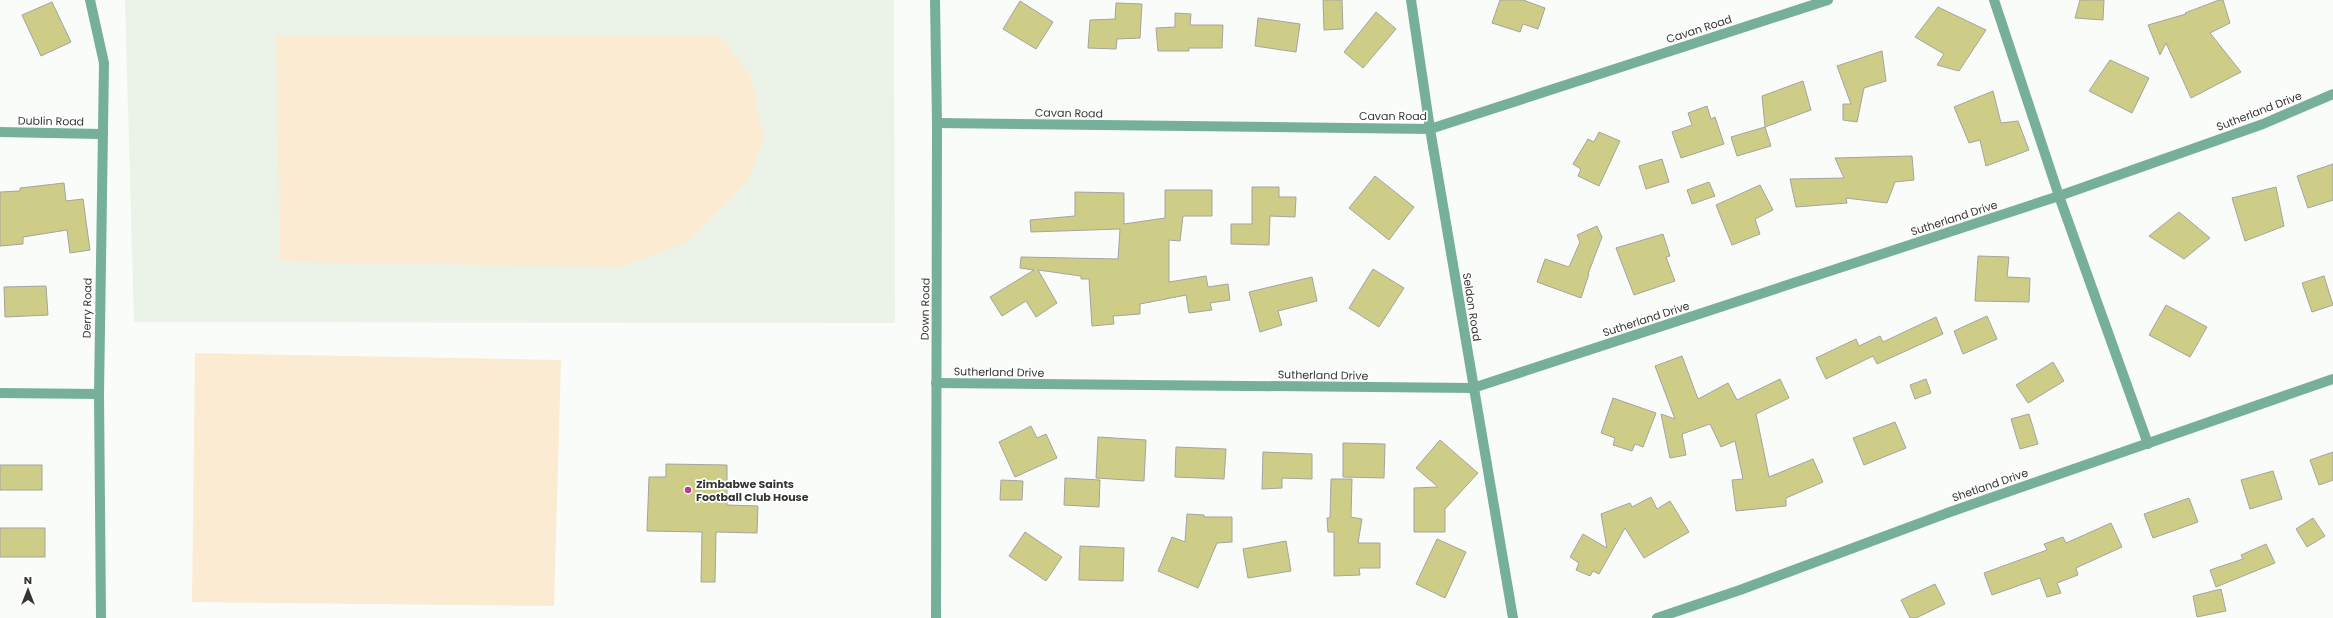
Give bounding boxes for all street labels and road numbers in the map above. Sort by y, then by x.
street label: Cavan Road [1664,11,1734,47]
street label: Sutherland Drive [2214,87,2304,135]
street label: Cavan Road [1035,104,1103,122]
street label: Cavan Road [1359,108,1427,124]
street label: Dublin Road [18,112,84,130]
street label: Sutherland Drive [1908,196,2000,240]
street label: Seldon Road [1459,272,1485,342]
street label: Derry Road [78,278,96,338]
street label: Down Road [916,278,934,340]
street label: Sutherland Drive [1600,297,1692,341]
street label: Sutherland Drive [954,363,1045,381]
street label: Sutherland Drive [1278,366,1369,384]
street label: Shetland Drive [1950,464,2030,505]

